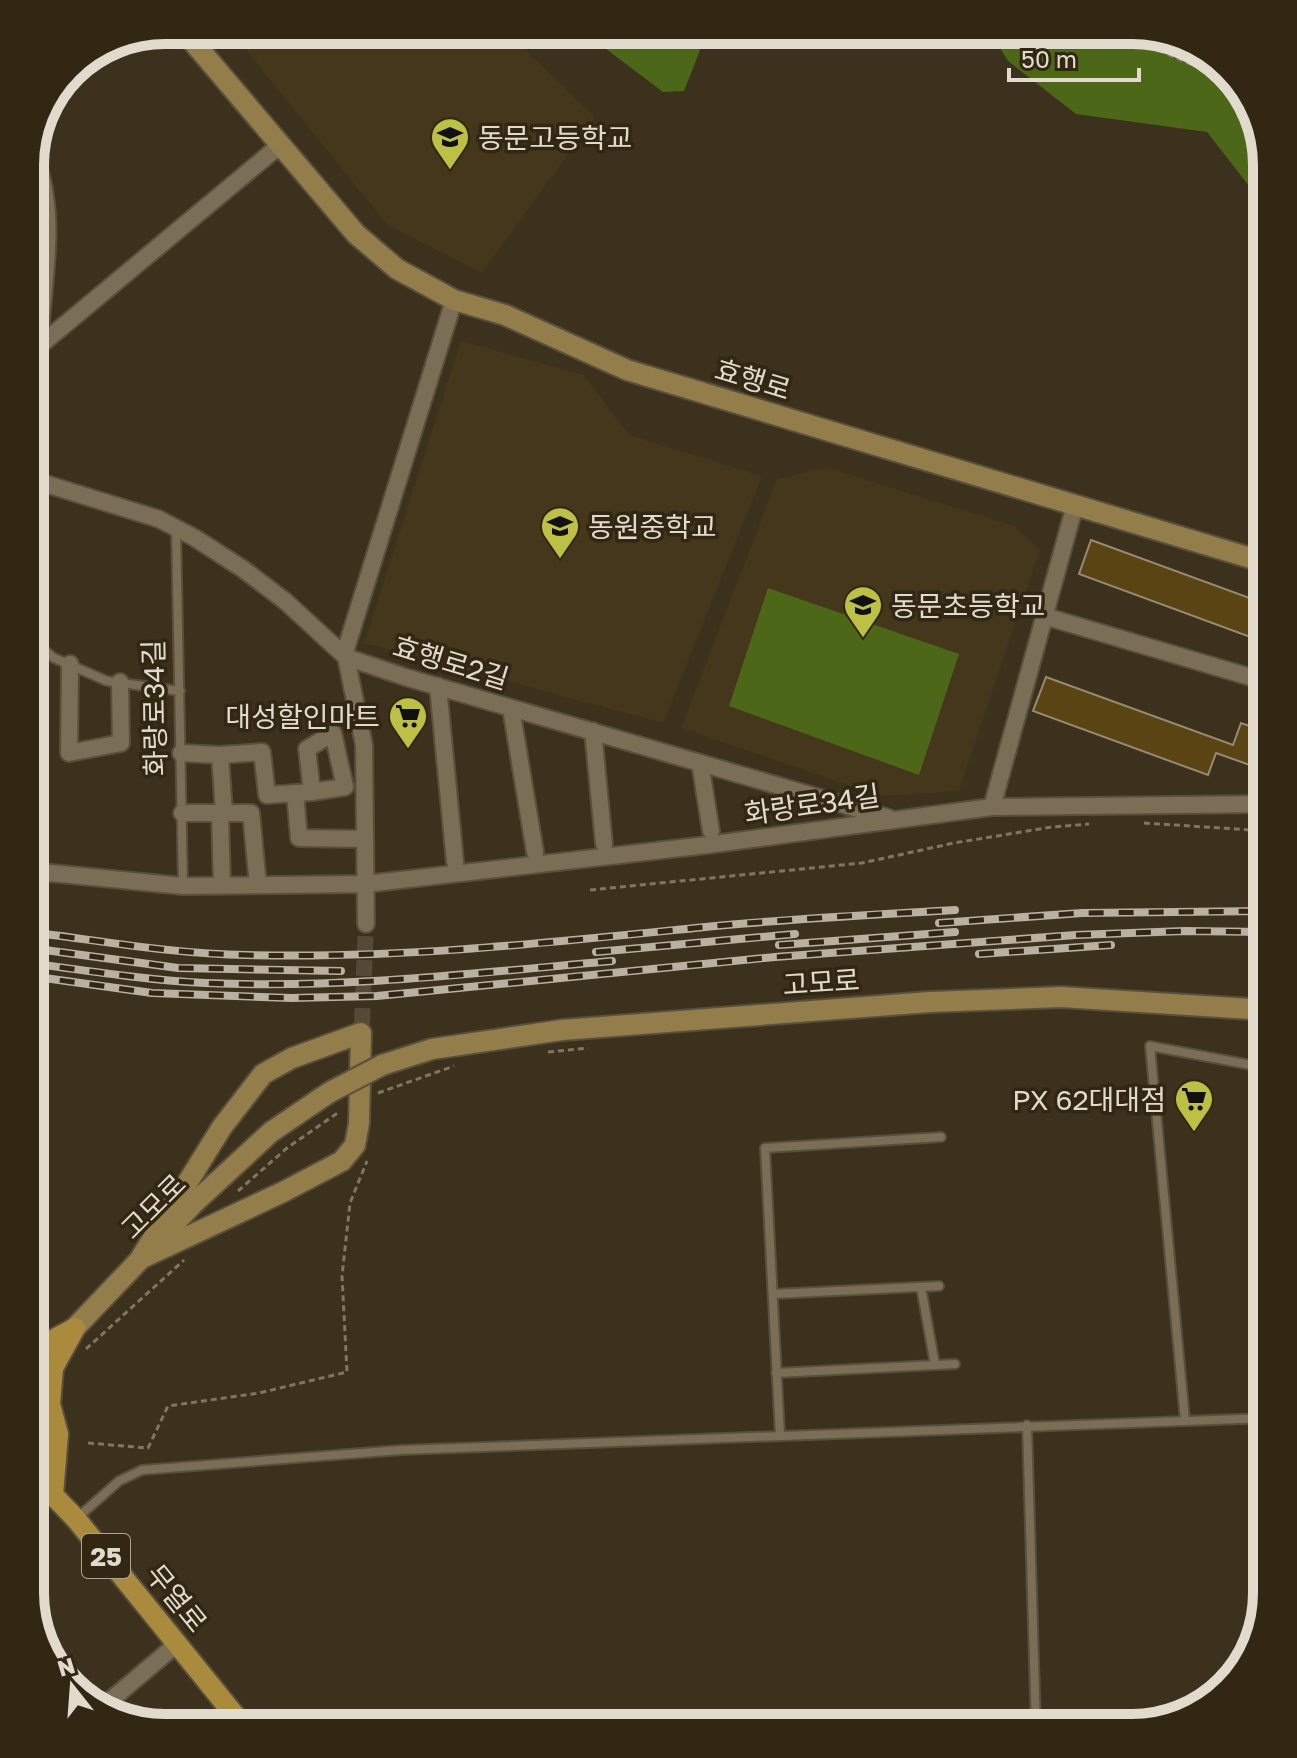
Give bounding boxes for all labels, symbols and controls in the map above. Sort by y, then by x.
scale bar [1009,32,1139,82]
text: 50 m [1021,44,1077,73]
school or university icon: 동문고등학교 [429,116,471,171]
place label: 동문고등학교 [478,121,633,154]
street label: 효행로 [711,352,795,406]
school or university icon: 동원중학교 [539,505,581,560]
place label: 동원중학교 [588,510,717,543]
school or university icon: 동문초등학교 [842,584,884,639]
place label: 동문초등학교 [891,589,1046,622]
street label: 효행로2길 [389,629,513,695]
street label: 화랑로34길 [136,639,172,777]
supermarket icon: 대성할인마트 [387,695,429,750]
place label: 대성할인마트 [225,700,380,733]
street label: 화랑로34길 [742,778,882,830]
street label: 고모로 [781,963,861,1001]
supermarket icon: PX 62대대점 [1173,1078,1215,1133]
place label: PX 62대대점 [1012,1083,1166,1116]
street label: 고모로 [114,1167,192,1245]
road number: 25 [82,1534,130,1578]
street label: 무열로 [140,1558,214,1638]
north arrow [32,1646,112,1726]
text: N [54,1651,78,1682]

